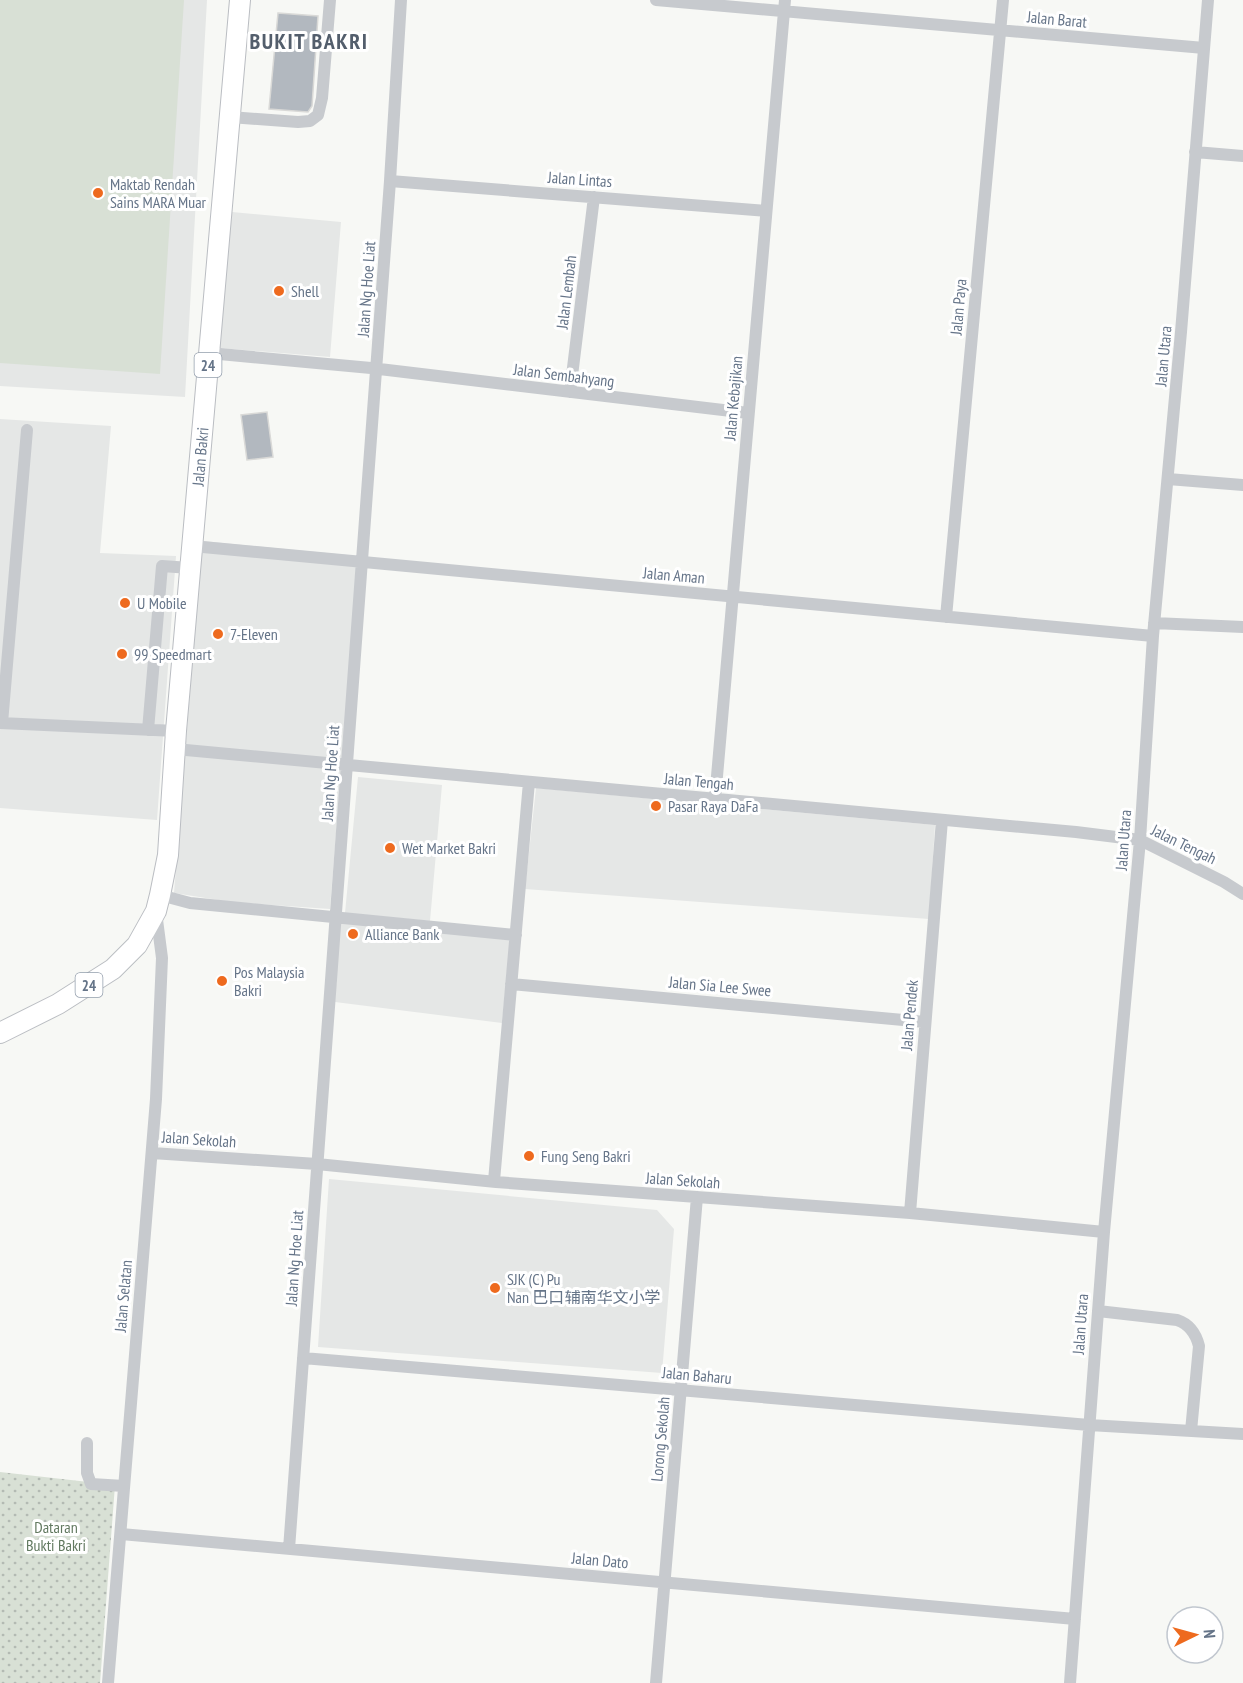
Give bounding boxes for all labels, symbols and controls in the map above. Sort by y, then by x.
street label: Jalan Barat [1025,6,1088,32]
district label: BUKIT BAKRI [250,27,369,55]
street label: Jalan Lintas [546,167,613,191]
place label: Maktab Rendah Sains MARA Muar [110,174,207,212]
marker: Maktab Rendah Sains MARA Muar [91,186,105,200]
street label: Jalan Ng Hoe Liat [353,240,379,339]
street label: Jalan Lembah [551,254,580,331]
street label: Jalan Paya [945,278,970,337]
place label: Shell [291,281,319,301]
marker: Shell [272,284,286,298]
street label: Jalan Utara [1150,325,1176,388]
road number: 24 [194,353,222,377]
street label: Jalan Kebajikan [719,355,747,442]
street label: Jalan Sembahyang [511,359,616,391]
street label: Jalan Bakri [187,426,213,488]
street label: Jalan Aman [641,562,706,588]
place label: U Mobile [137,593,187,613]
marker: U Mobile [118,596,132,610]
place label: 7-Eleven [230,624,278,644]
marker: 7-Eleven [211,627,225,641]
place label: 99 Speedmart [134,644,212,664]
marker: 99 Speedmart [115,647,129,661]
street label: Jalan Ng Hoe Liat [317,724,343,823]
street label: Jalan Tengah [662,768,735,794]
place label: Pasar Raya DaFa [668,796,758,816]
marker: Pasar Raya DaFa [649,799,663,813]
street label: Jalan Utara [1111,809,1135,872]
street label: Jalan Tengah [1147,819,1220,868]
place label: Wet Market Bakri [402,838,496,858]
marker: Wet Market Bakri [383,841,397,855]
place label: Alliance Bank [365,924,440,944]
marker: Alliance Bank [346,927,360,941]
place label: Pos Malaysia Bakri [234,962,304,1000]
street label: Jalan Sia Lee Swee [667,971,772,1000]
road number: 24 [76,973,103,997]
marker: Pos Malaysia Bakri [215,974,229,988]
street label: Jalan Pendek [896,978,922,1052]
street label: Jalan Sekolah [160,1126,237,1152]
place label: Fung Seng Bakri [541,1146,631,1166]
marker: Fung Seng Bakri [522,1149,536,1163]
street label: Jalan Sekolah [644,1167,721,1193]
street label: Jalan Ng Hoe Liat [281,1209,307,1308]
street label: Jalan Selatan [110,1259,136,1334]
place label: SJK (C) Pu Nan 巴口辅南华文小学 [507,1269,660,1307]
marker: SJK (C) Pu Nan 巴口辅南华文小学 [488,1281,502,1295]
street label: Jalan Utara [1068,1293,1092,1356]
street label: Jalan Baharu [661,1362,733,1388]
street label: Lorong Sekolah [646,1396,674,1482]
park label: Dataran Bukti Bakri [26,1517,86,1555]
street label: Jalan Dato [570,1547,629,1572]
north arrow [1165,1605,1225,1665]
text: N [1200,1629,1220,1639]

